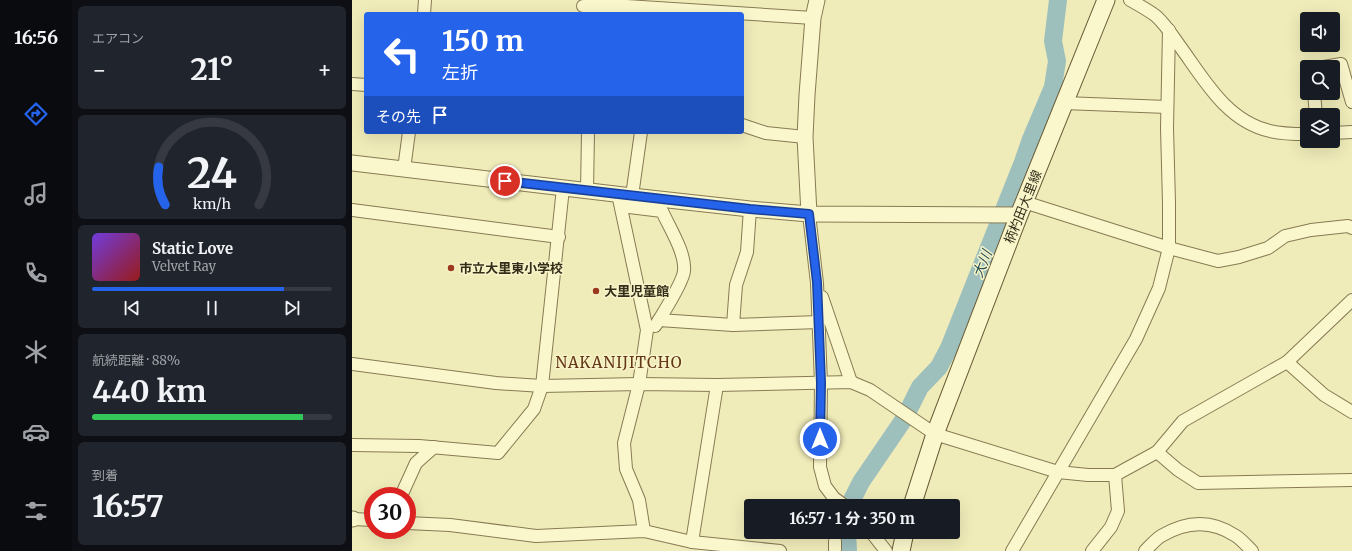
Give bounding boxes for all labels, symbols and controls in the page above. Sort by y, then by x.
map controls [1300,12,1340,148]
button: sound [1300,12,1340,52]
text: 150 m [442,23,524,59]
text: 16:56 [14,26,58,49]
icon: left [376,28,428,80]
text: エアコン [92,30,144,47]
text: 21° [190,50,234,88]
text: − [92,56,107,84]
text: + [317,56,332,84]
button: search [1300,60,1340,100]
text: 左折 [442,61,478,84]
icon: directions [22,100,50,128]
icon: arrive [429,104,451,126]
text: その先 [376,107,421,126]
button: layers [1300,108,1340,148]
text: 24 [187,147,237,199]
pin [488,164,522,198]
street label: 柄杓田大里線 [1001,168,1045,246]
icon: arrive [494,170,516,192]
icon: music [22,180,50,208]
text: km/h [193,194,231,212]
text: Static Love [152,239,233,258]
water label: 大川 [968,246,996,280]
text: Velvet Ray [152,258,216,275]
icon: phone [22,259,50,287]
place label: 市立大里東小学校 [459,260,563,277]
marker: 市立大里東小学校 [446,263,456,273]
place label: 大里児童館 [604,283,669,300]
marker: 大里児童館 [591,286,601,296]
icon: previous [121,297,143,319]
icon: pause [201,297,223,319]
icon: next [281,297,303,319]
icon: climate [22,338,50,366]
text: 航続距離 · 88% [92,352,180,369]
district label: NAKANIJITCHO [556,353,683,372]
text: 440 km [92,372,206,410]
icon: car [22,418,50,446]
position arrow [799,418,841,460]
text: 到着 [92,467,118,484]
text: 16:57 [92,487,164,525]
speed limit sign: 30 [364,487,416,539]
icon: filters [22,497,50,525]
text: 16:57 · 1 分 · 350 m [789,509,915,528]

